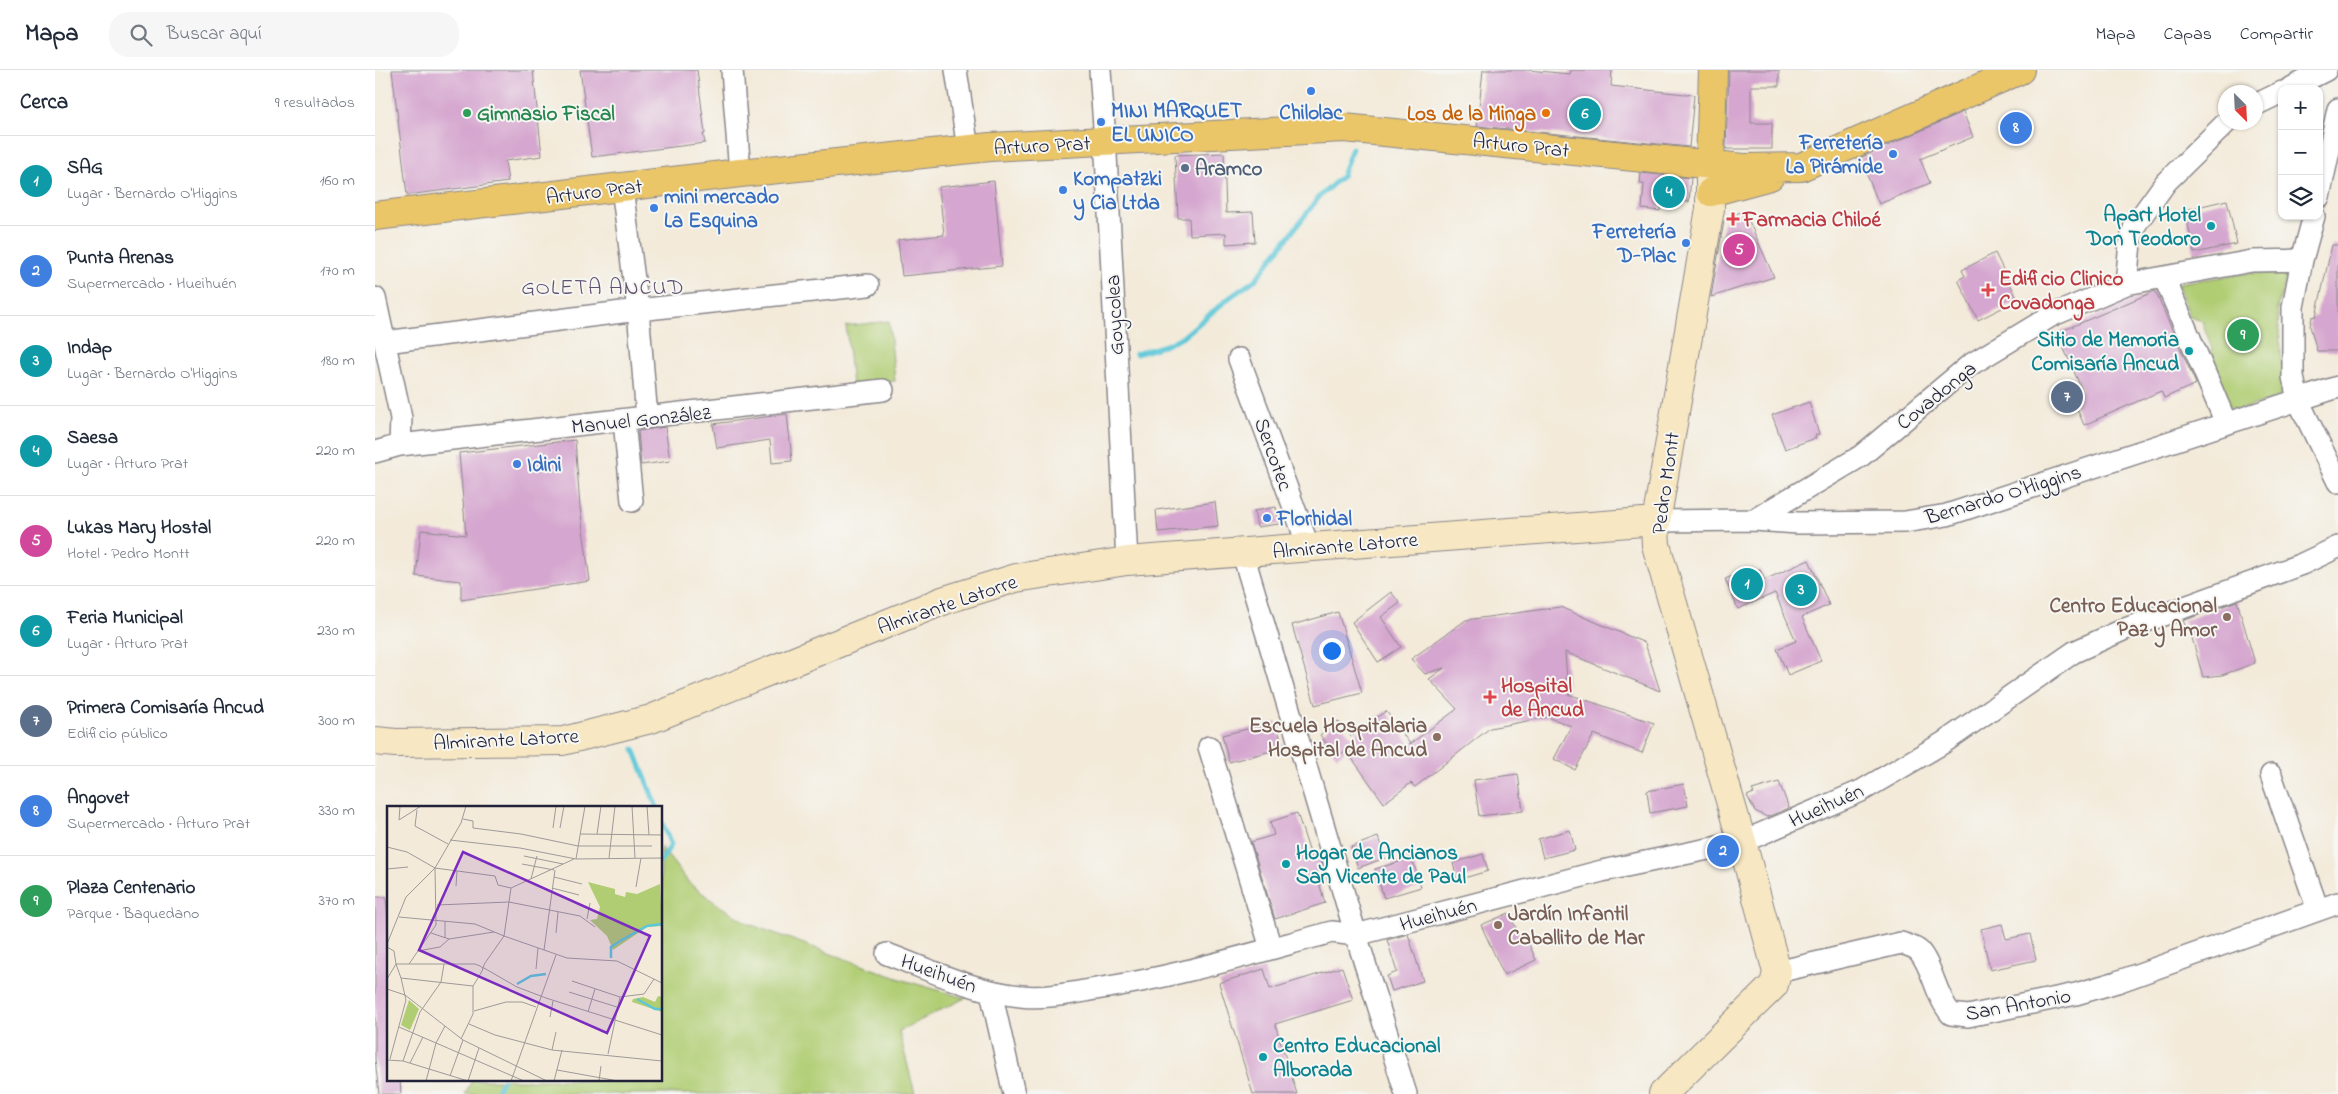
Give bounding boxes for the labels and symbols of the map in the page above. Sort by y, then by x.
marker: Chilolac [1305,85,1317,97]
north arrow [2218,85,2263,130]
pin: 6 [1569,95,1601,133]
place label: MINI MARQUET EL UNICO [1111,97,1242,151]
place label: Chilolac [1279,99,1343,129]
place label: Gimnasio Fiscal [477,100,615,130]
place label: Los de la Minga [1407,100,1536,132]
marker: Gimnasio Fiscal [461,107,473,119]
marker: Los de la Minga [1540,107,1552,119]
pin: 8 [2000,109,2032,147]
marker: MINI MARQUET EL UNICO [1095,116,1107,128]
street label: Arturo Prat [1471,127,1571,167]
street label: Arturo Prat [993,129,1091,165]
place label: Ferretería La Pirámide [1786,129,1884,183]
marker: Ferretería La Pirámide [1887,148,1899,160]
place label: Aramco [1195,155,1262,185]
marker: Aramco [1179,162,1191,174]
place label: Kompatzki y Cia Ltda [1073,165,1162,221]
street label: Arturo Prat [544,172,644,214]
pin: 4 [1653,173,1685,211]
place label: mini mercado La Esquina [664,183,779,237]
marker: Kompatzki y Cia Ltda [1057,184,1069,196]
place label: Apart Hotel Don Teodoro [2086,201,2201,255]
marker: mini mercado La Esquina [648,202,660,214]
place label: Farmacia Chiloé [1742,206,1882,236]
marker: Farmacia Chiloé [1727,213,1739,225]
place label: Ferretería D-Plac [1591,218,1677,272]
marker: Apart Hotel Don Teodoro [2205,220,2217,232]
pin: 5 [1723,231,1755,269]
marker: Ferretería D-Plac [1680,237,1692,249]
place label: Edificio Clinico Covadonga [1999,265,2123,321]
district label: GOLETA ANCUD [521,273,685,305]
street label: Goycolea [1099,274,1135,356]
marker: Edificio Clinico Covadonga [1981,283,1995,297]
pin: 9 [2227,316,2259,354]
place label: Sitio de Memoria Comisaría Ancud [2031,326,2179,380]
marker: Sitio de Memoria Comisaría Ancud [2183,345,2195,357]
street label: Covadonga [1891,355,1985,440]
pin: 7 [2051,378,2083,416]
street label: Manuel González [570,399,713,443]
street label: Sercotec [1245,414,1299,496]
street label: Pedro Montt [1645,430,1689,536]
place label: Idini [527,451,562,481]
marker: Idini [511,458,523,470]
street label: Bernardo O'Higgins [1921,458,2086,536]
place label: Florhidal [1276,505,1352,535]
marker: Florhidal [1261,512,1273,524]
street label: Almirante Latorre [1271,526,1420,568]
pin: 1 [1731,565,1763,603]
street label: Almirante Latorre [874,568,1022,644]
pin: 3 [1785,571,1817,609]
place label: Centro Educacional Paz y Amor [2050,592,2217,648]
marker: Centro Educacional Paz y Amor [2221,611,2233,623]
your location [1319,638,1345,664]
place label: Hospital de Ancud [1501,672,1584,726]
marker: Hospital de Ancud [1483,690,1497,704]
place label: Escuela Hospitalaria Hospital de Ancud [1249,712,1427,766]
street label: Almirante Latorre [432,722,580,760]
marker: Escuela Hospitalaria Hospital de Ancud [1431,731,1443,743]
street label: Hueihuén [1785,777,1869,837]
inset map [387,806,663,1082]
pin: 2 [1707,832,1739,870]
place label: Hogar de Ancianos San Vicente de Paul [1296,839,1467,893]
marker: Hogar de Ancianos San Vicente de Paul [1280,858,1292,870]
street label: Hueihuén [1396,891,1481,941]
place label: Jardín Infantil Caballito de Mar [1508,900,1645,954]
marker: Jardín Infantil Caballito de Mar [1492,919,1504,931]
street label: Hueihuén [896,947,981,1002]
street label: San Antonio [1963,982,2074,1030]
place label: Centro Educacional Alborada [1273,1032,1441,1086]
marker: Centro Educacional Alborada [1257,1051,1269,1063]

